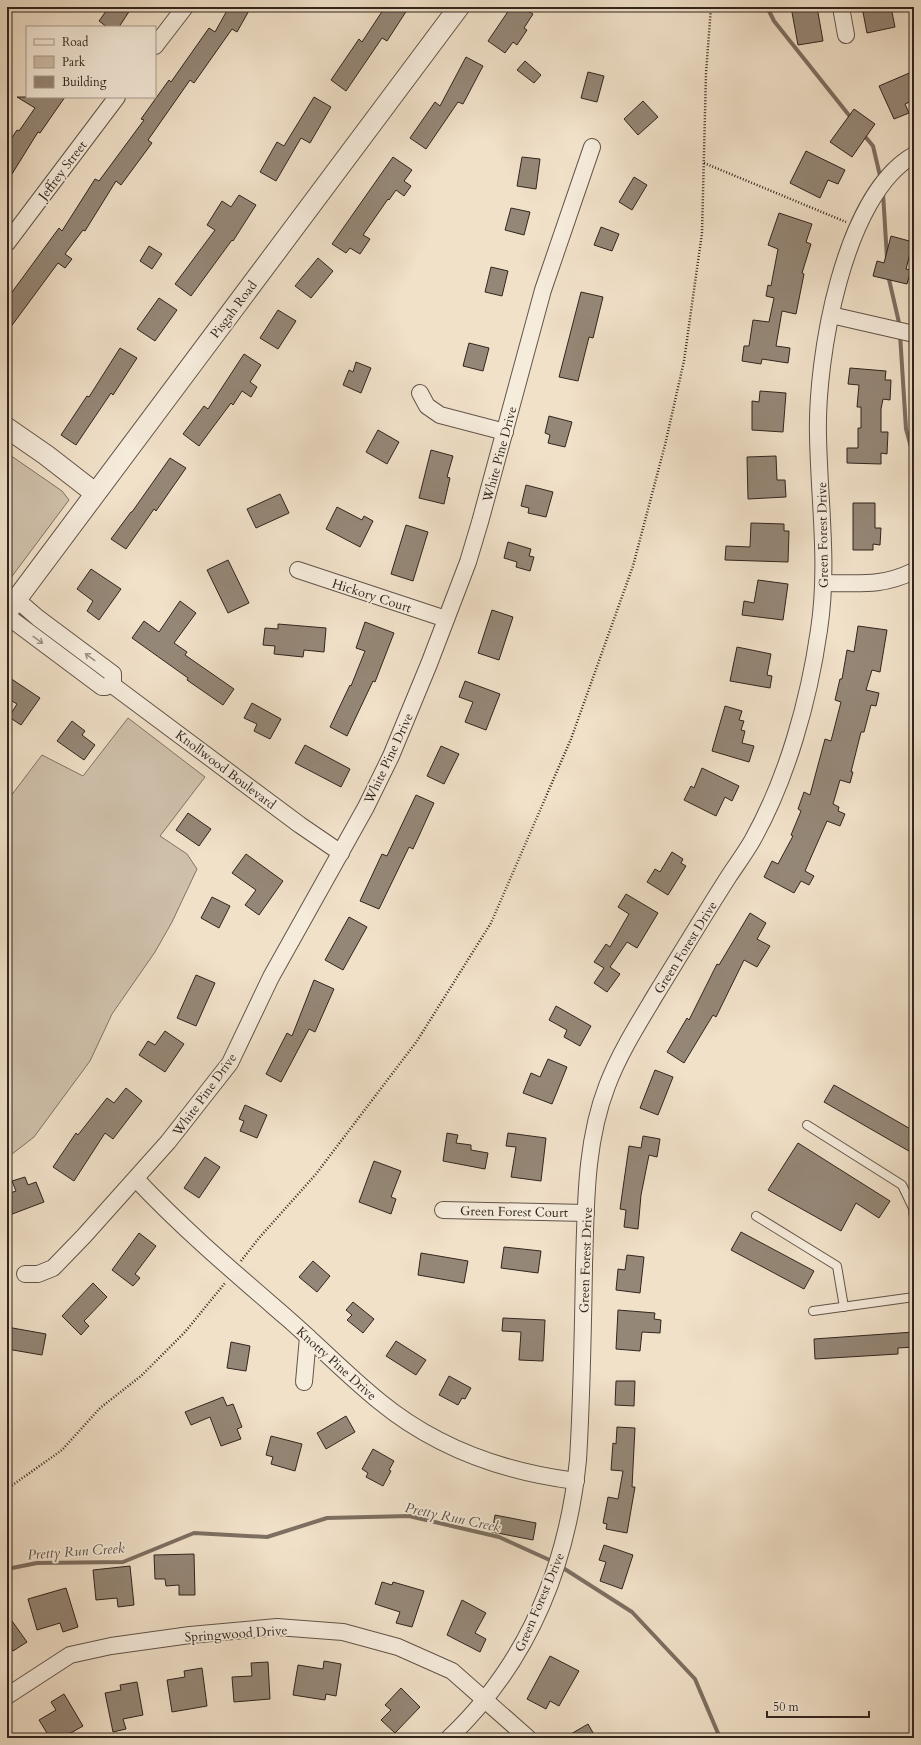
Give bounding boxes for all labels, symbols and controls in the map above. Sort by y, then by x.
legend [26,26,156,98]
text: Road [62,34,89,50]
text: Park [62,54,86,70]
text: Building [62,74,107,90]
street label: Jeffrey Street [33,137,91,206]
street label: Pisgah Road [206,277,261,342]
street label: White Pine Drive [478,404,521,505]
street label: Green Forest Drive [813,482,833,588]
street label: Hickory Court [330,575,414,617]
one-way arrow [32,636,43,644]
one-way arrow [85,653,96,661]
street label: White Pine Drive [360,710,418,808]
street label: Knollwood Boulevard [171,726,279,814]
street label: Green Forest Drive [650,898,722,997]
street label: White Pine Drive [168,1049,241,1140]
street label: Green Forest Court [460,1202,568,1222]
street label: Green Forest Drive [575,1207,597,1313]
street label: Knotty Pine Drive [292,1323,380,1405]
water label: Pretty Run Creek [403,1498,503,1537]
water label: Pretty Run Creek [27,1539,125,1564]
street label: Green Forest Drive [511,1550,569,1655]
street label: Springwood Drive [184,1621,288,1647]
scale bar [767,1693,869,1719]
text: 50 m [773,1699,800,1715]

